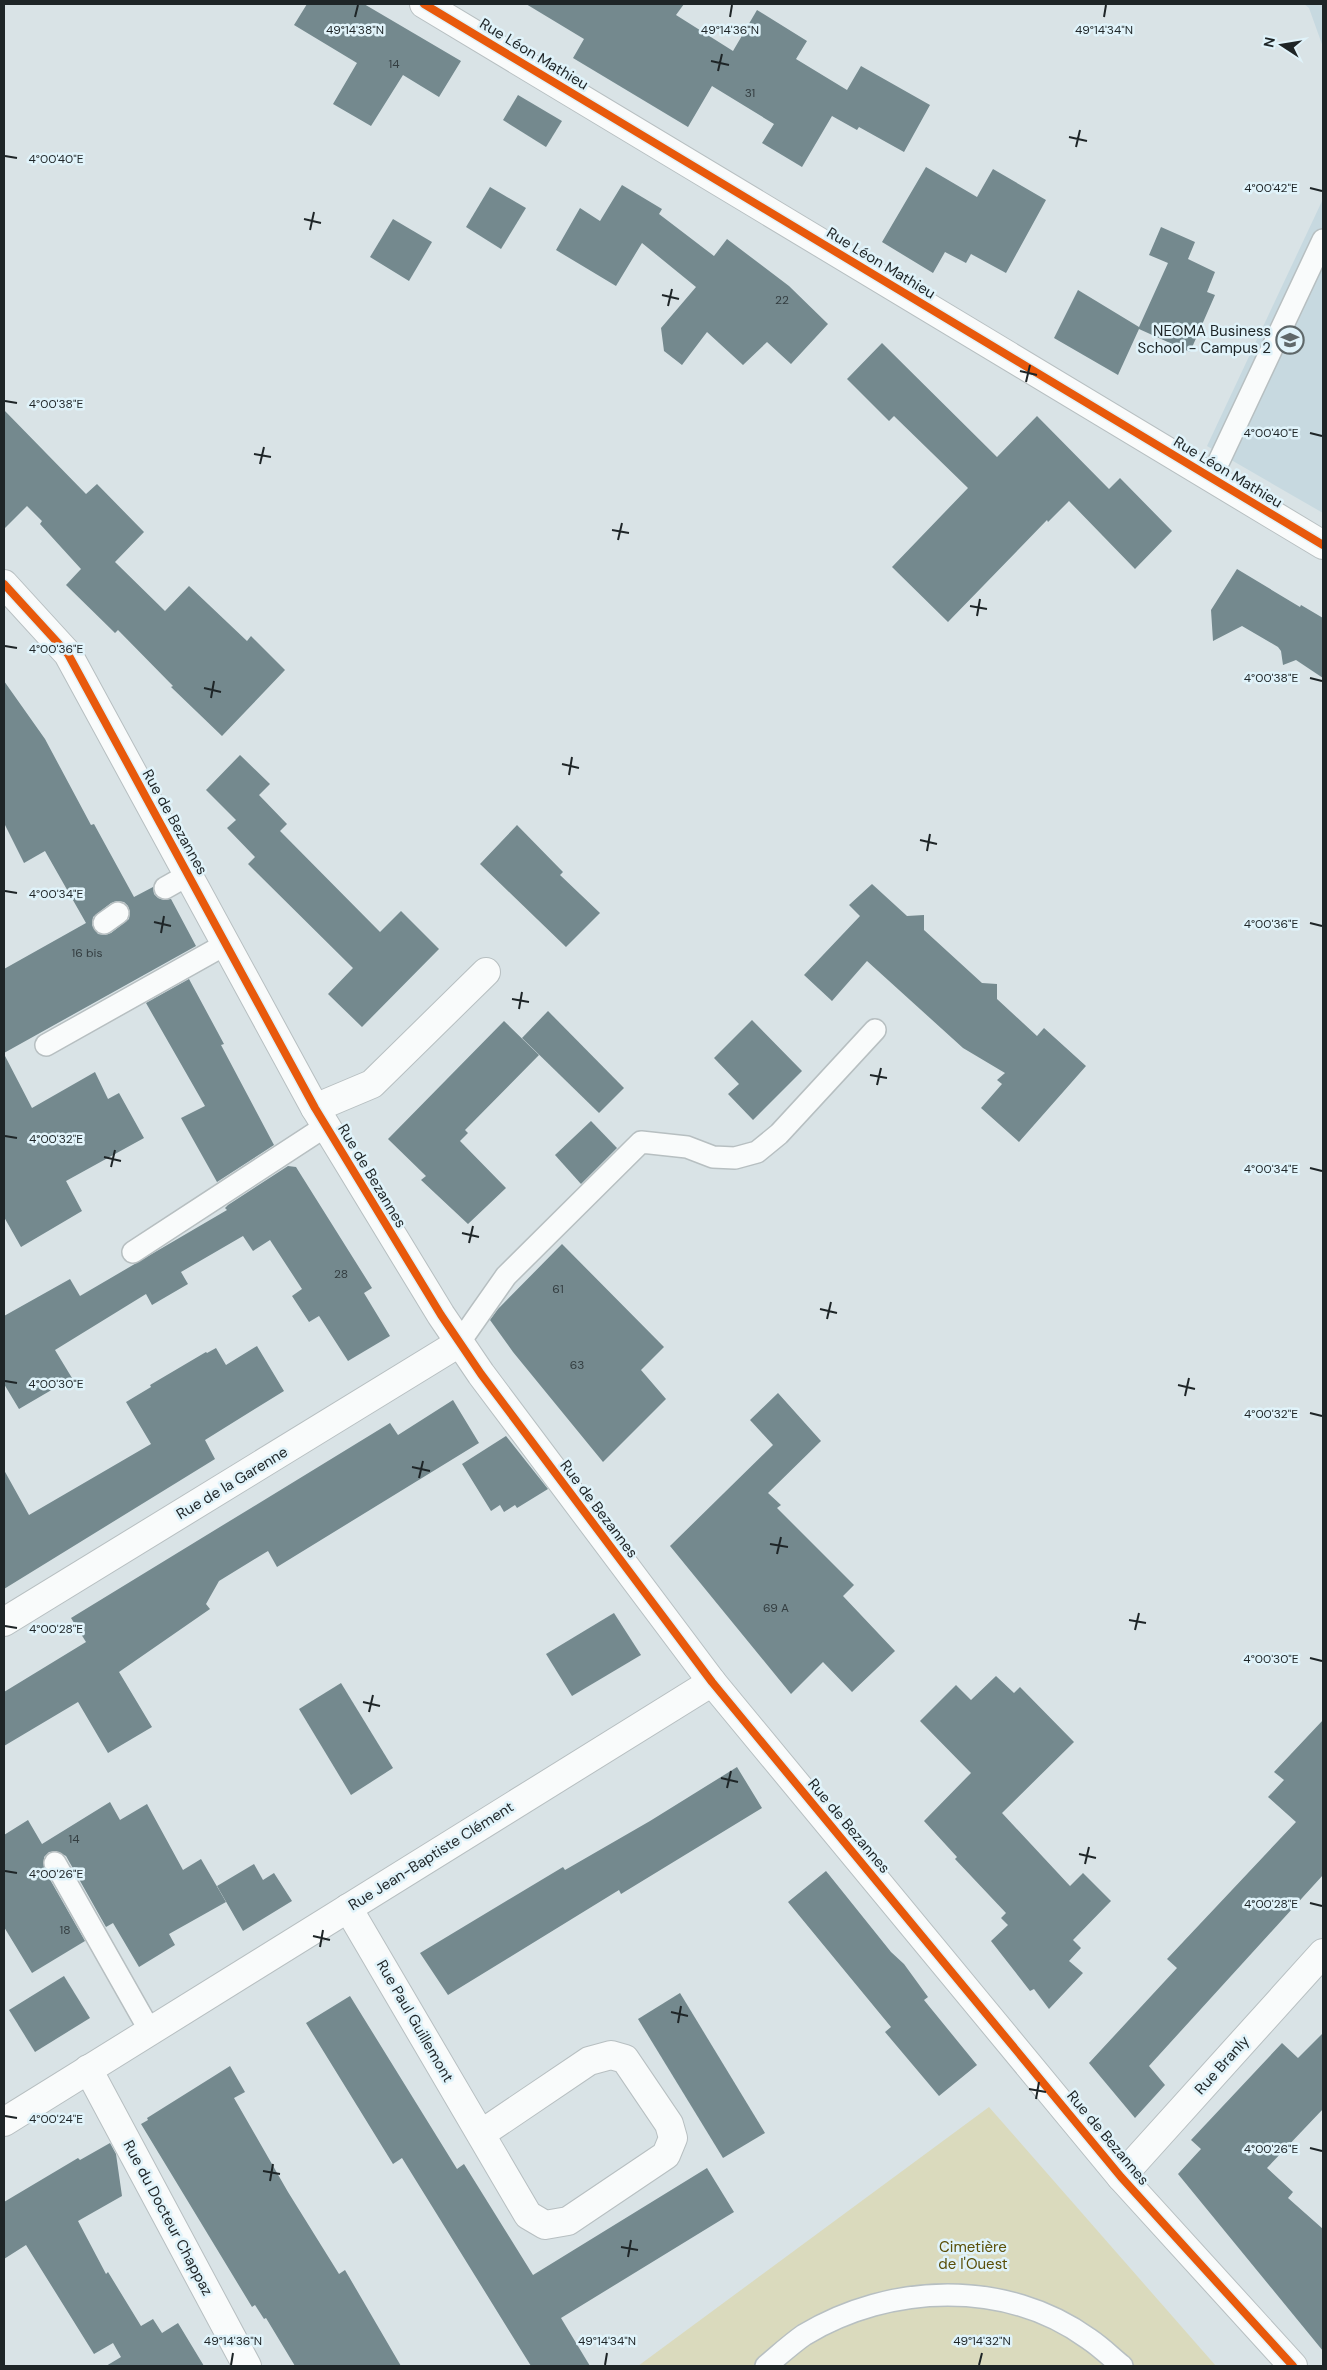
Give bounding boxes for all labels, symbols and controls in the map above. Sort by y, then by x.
street label: Rue Léon Mathieu [476,14,592,94]
north arrow [1257,20,1307,70]
text: 49°14'38"N [326,22,384,38]
text: 49°14'36"N [701,22,759,38]
text: 49°14'34"N [1075,22,1133,38]
text: N [1259,35,1279,49]
house number: 14 [388,56,400,72]
house number: 31 [745,85,755,101]
text: 4°00'40"E [29,151,84,167]
text: 4°00'42"E [1244,180,1298,196]
street label: Rue Léon Mathieu [823,223,939,303]
house number: 22 [775,292,789,308]
place label: NEOMA Business School - Campus 2 [1137,321,1271,358]
school or university icon: NEOMA Business School - Campus 2 [1275,325,1305,355]
text: 4°00'38"E [29,396,83,412]
text: 4°00'40"E [1244,425,1299,441]
street label: Rue Léon Mathieu [1170,432,1286,512]
text: 4°00'36"E [29,641,84,657]
text: 4°00'38"E [1244,670,1298,686]
street label: Rue de Bezannes [138,766,212,878]
text: 4°00'34"E [29,886,83,902]
text: 4°00'36"E [1244,916,1299,932]
house number: 16 bis [72,945,102,961]
street label: Rue de Bezannes [333,1120,411,1232]
text: 4°00'32"E [29,1131,83,1147]
text: 4°00'34"E [1244,1161,1298,1177]
house number: 28 [334,1266,348,1282]
house number: 61 [552,1281,564,1297]
house number: 63 [570,1357,584,1373]
text: 4°00'30"E [28,1376,84,1392]
text: 4°00'32"E [1244,1406,1298,1422]
street label: Rue de la Garenne [173,1442,291,1524]
street label: Rue de Bezannes [556,1456,642,1562]
house number: 69 A [763,1600,789,1616]
text: 4°00'28"E [29,1621,83,1637]
text: 4°00'30"E [1243,1651,1299,1667]
street label: Rue de Bezannes [803,1774,895,1878]
street label: Rue Jean-Baptiste Clément [345,1797,517,1915]
house number: 14 [68,1831,80,1847]
text: 4°00'26"E [29,1866,83,1882]
text: 4°00'28"E [1244,1896,1298,1912]
house number: 18 [59,1922,71,1938]
street label: Rue Paul Guillemont [372,1956,458,2086]
street label: Rue Branly [1190,2031,1254,2099]
street label: Rue de Bezannes [1062,2086,1154,2190]
text: 4°00'24"E [29,2111,83,2127]
street label: Rue du Docteur Chappaz [118,2137,218,2299]
text: 4°00'26"E [1244,2141,1298,2157]
park label: Cimetière de l'Ouest [938,2237,1008,2274]
text: 49°14'36"N [204,2333,262,2349]
text: 49°14'34"N [578,2333,636,2349]
text: 49°14'32"N [953,2333,1011,2349]

